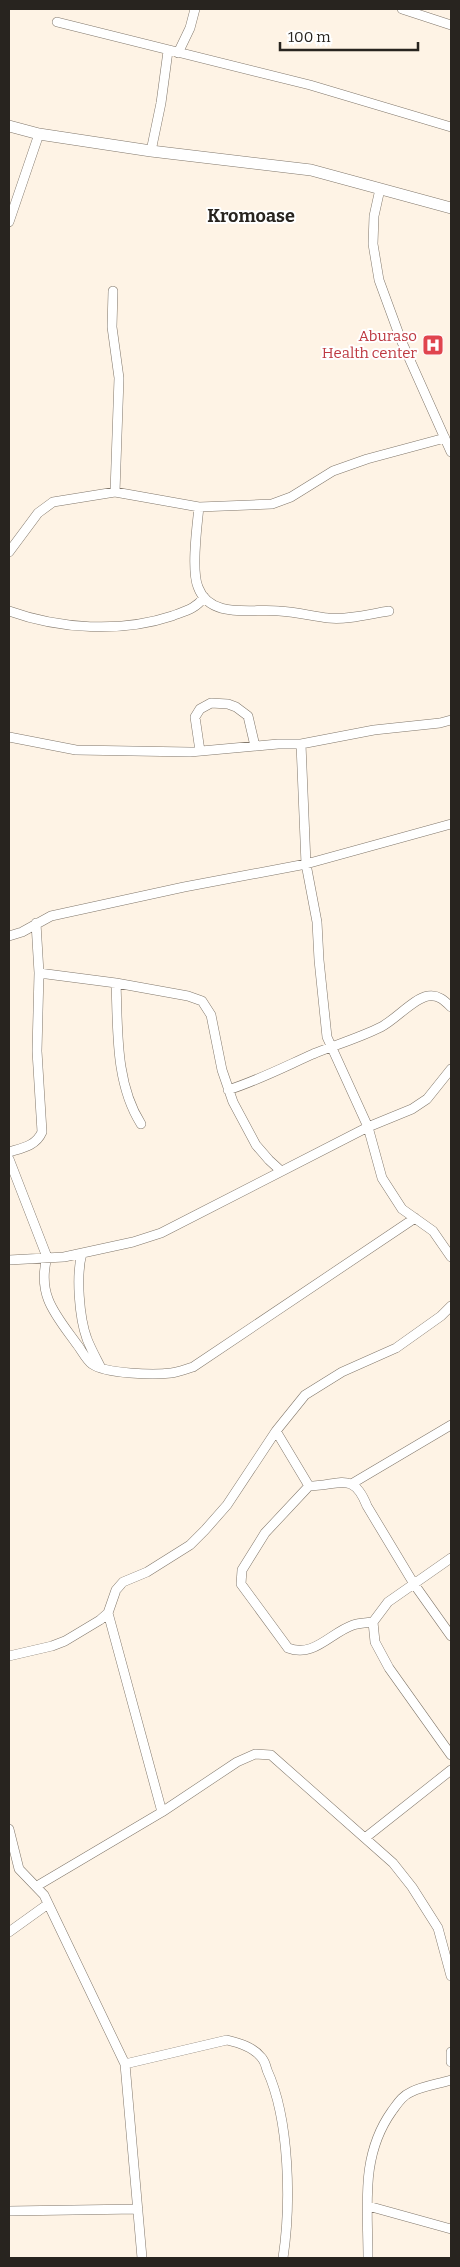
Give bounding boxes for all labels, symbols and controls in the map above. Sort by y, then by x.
scale bar [280,20,418,52]
text: 100 m [288,28,331,46]
district label: Kromoase [207,205,295,227]
place label: Aburaso Health center [322,327,417,362]
hospital icon: Aburaso Health center [421,333,445,357]

